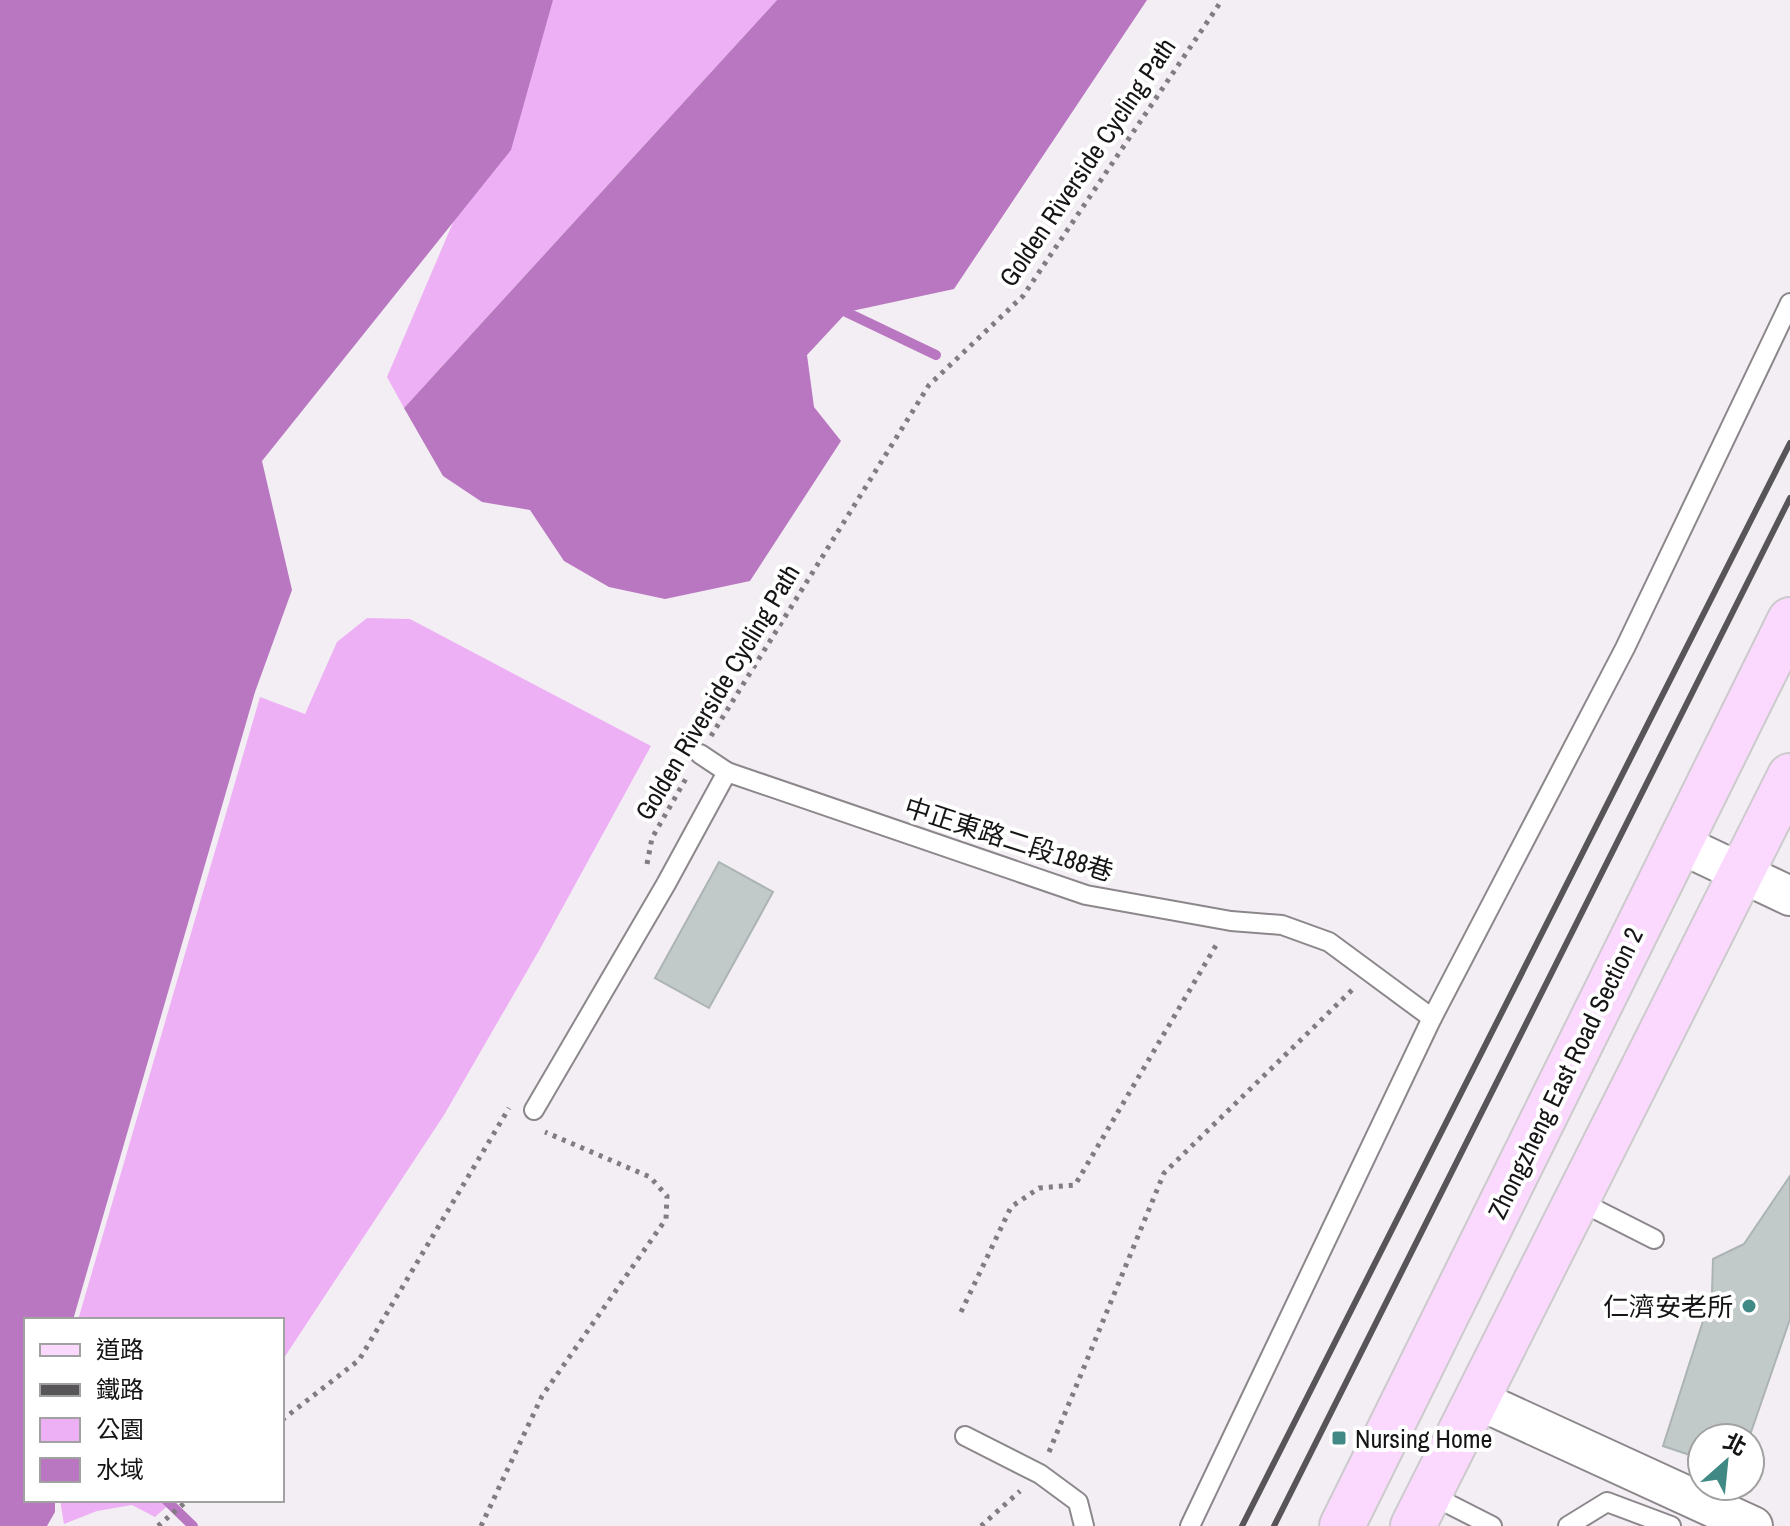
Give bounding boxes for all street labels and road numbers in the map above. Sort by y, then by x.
street label: Golden Riverside Cycling Path [991,31,1183,293]
street label: Golden Riverside Cycling Path [627,558,807,826]
street label: 中正東路二段188巷 [900,789,1118,889]
street label: Zhongzheng East Road Section 2 [1479,922,1651,1224]

